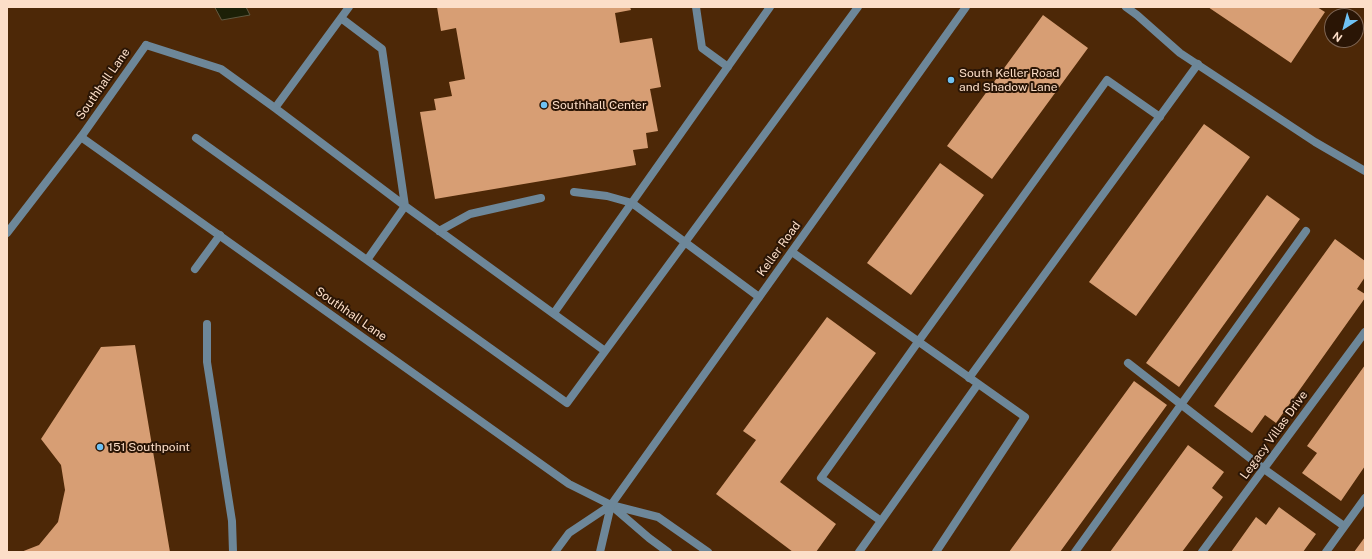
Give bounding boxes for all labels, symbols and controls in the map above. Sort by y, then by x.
north arrow [1324,8,1364,48]
text: N [1331,30,1345,44]
street label: Southhall Lane [73,45,133,123]
place label: South Keller Road and Shadow Lane [959,66,1060,94]
marker: South Keller Road and Shadow Lane [946,75,956,85]
place label: Southhall Center [552,98,647,112]
marker: Southhall Center [539,100,549,110]
street label: Keller Road [754,219,804,279]
street label: Southhall Lane [312,284,390,344]
street label: Legacy Villas Drive [1237,388,1311,482]
place label: 151 Southpoint [108,440,190,454]
marker: 151 Southpoint [95,442,105,452]

